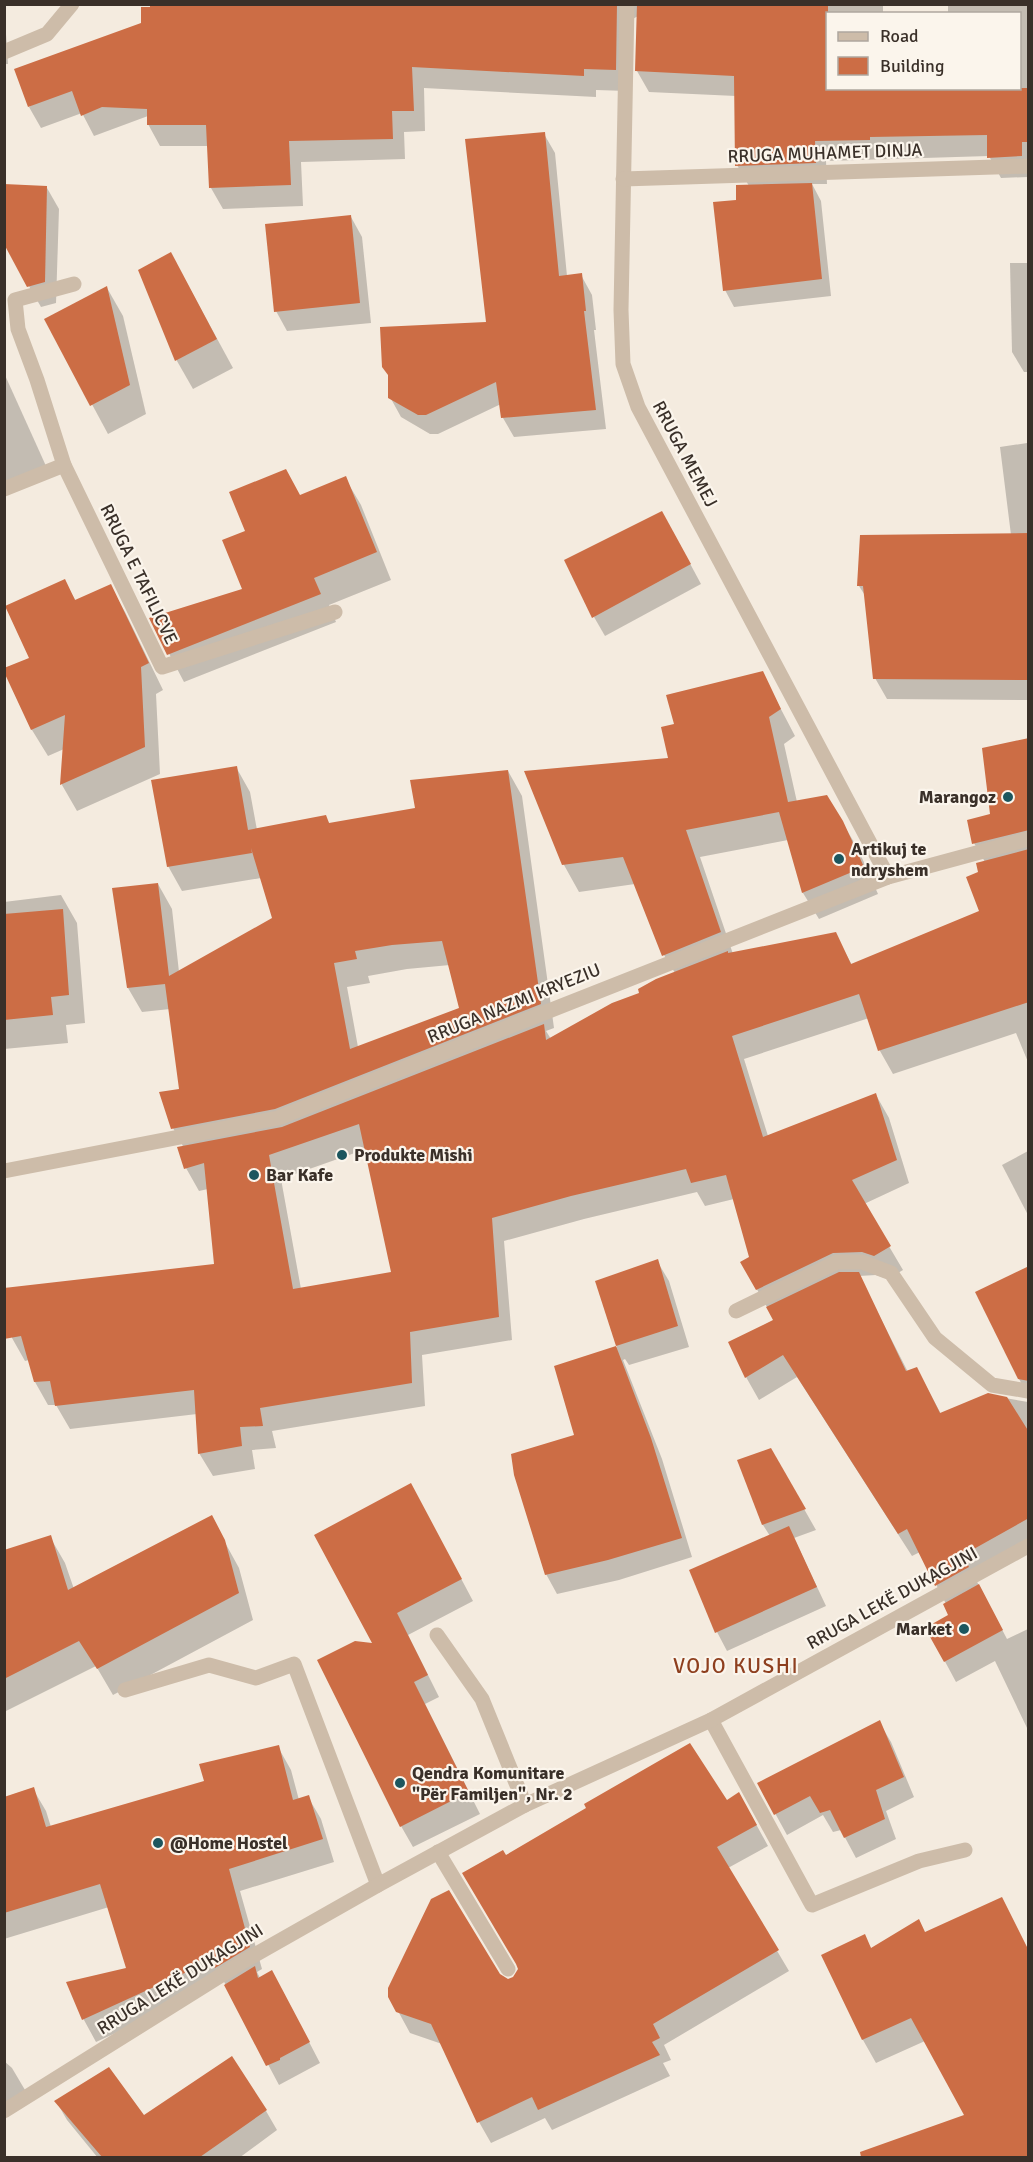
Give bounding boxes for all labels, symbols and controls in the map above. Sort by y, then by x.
legend [826,12,1021,90]
text: Road [880,25,919,47]
text: Building [880,55,944,77]
street label: RRUGA MUHAMET DINJA [727,139,923,167]
street label: RRUGA MEMEJ [648,397,722,511]
street label: RRUGA E TAFILICVE [95,500,183,648]
place label: Marangoz [919,786,996,808]
marker: Marangoz [1001,790,1015,804]
place label: Artikuj te ndryshem [851,838,928,881]
marker: Artikuj te ndryshem [832,852,846,866]
street label: RRUGA NAZMI KRYEZIU [424,958,604,1048]
place label: Produkte Mishi [354,1144,473,1166]
marker: Produkte Mishi [335,1148,349,1162]
place label: Bar Kafe [266,1164,333,1186]
marker: Bar Kafe [247,1168,261,1182]
street label: RRUGA LEKË DUKAGJINI [803,1542,981,1654]
place label: Market [896,1618,952,1640]
marker: Market [957,1622,971,1636]
district label: VOJO KUSHI [673,1653,799,1679]
place label: Qendra Komunitare "Për Familjen", Nr. 2 [412,1762,573,1805]
marker: Qendra Komunitare "Për Familjen", Nr. 2 [393,1776,407,1790]
place label: @Home Hostel [170,1832,288,1854]
marker: @Home Hostel [151,1836,165,1850]
street label: RRUGA LEKË DUKAGJINI [93,1919,267,2039]

